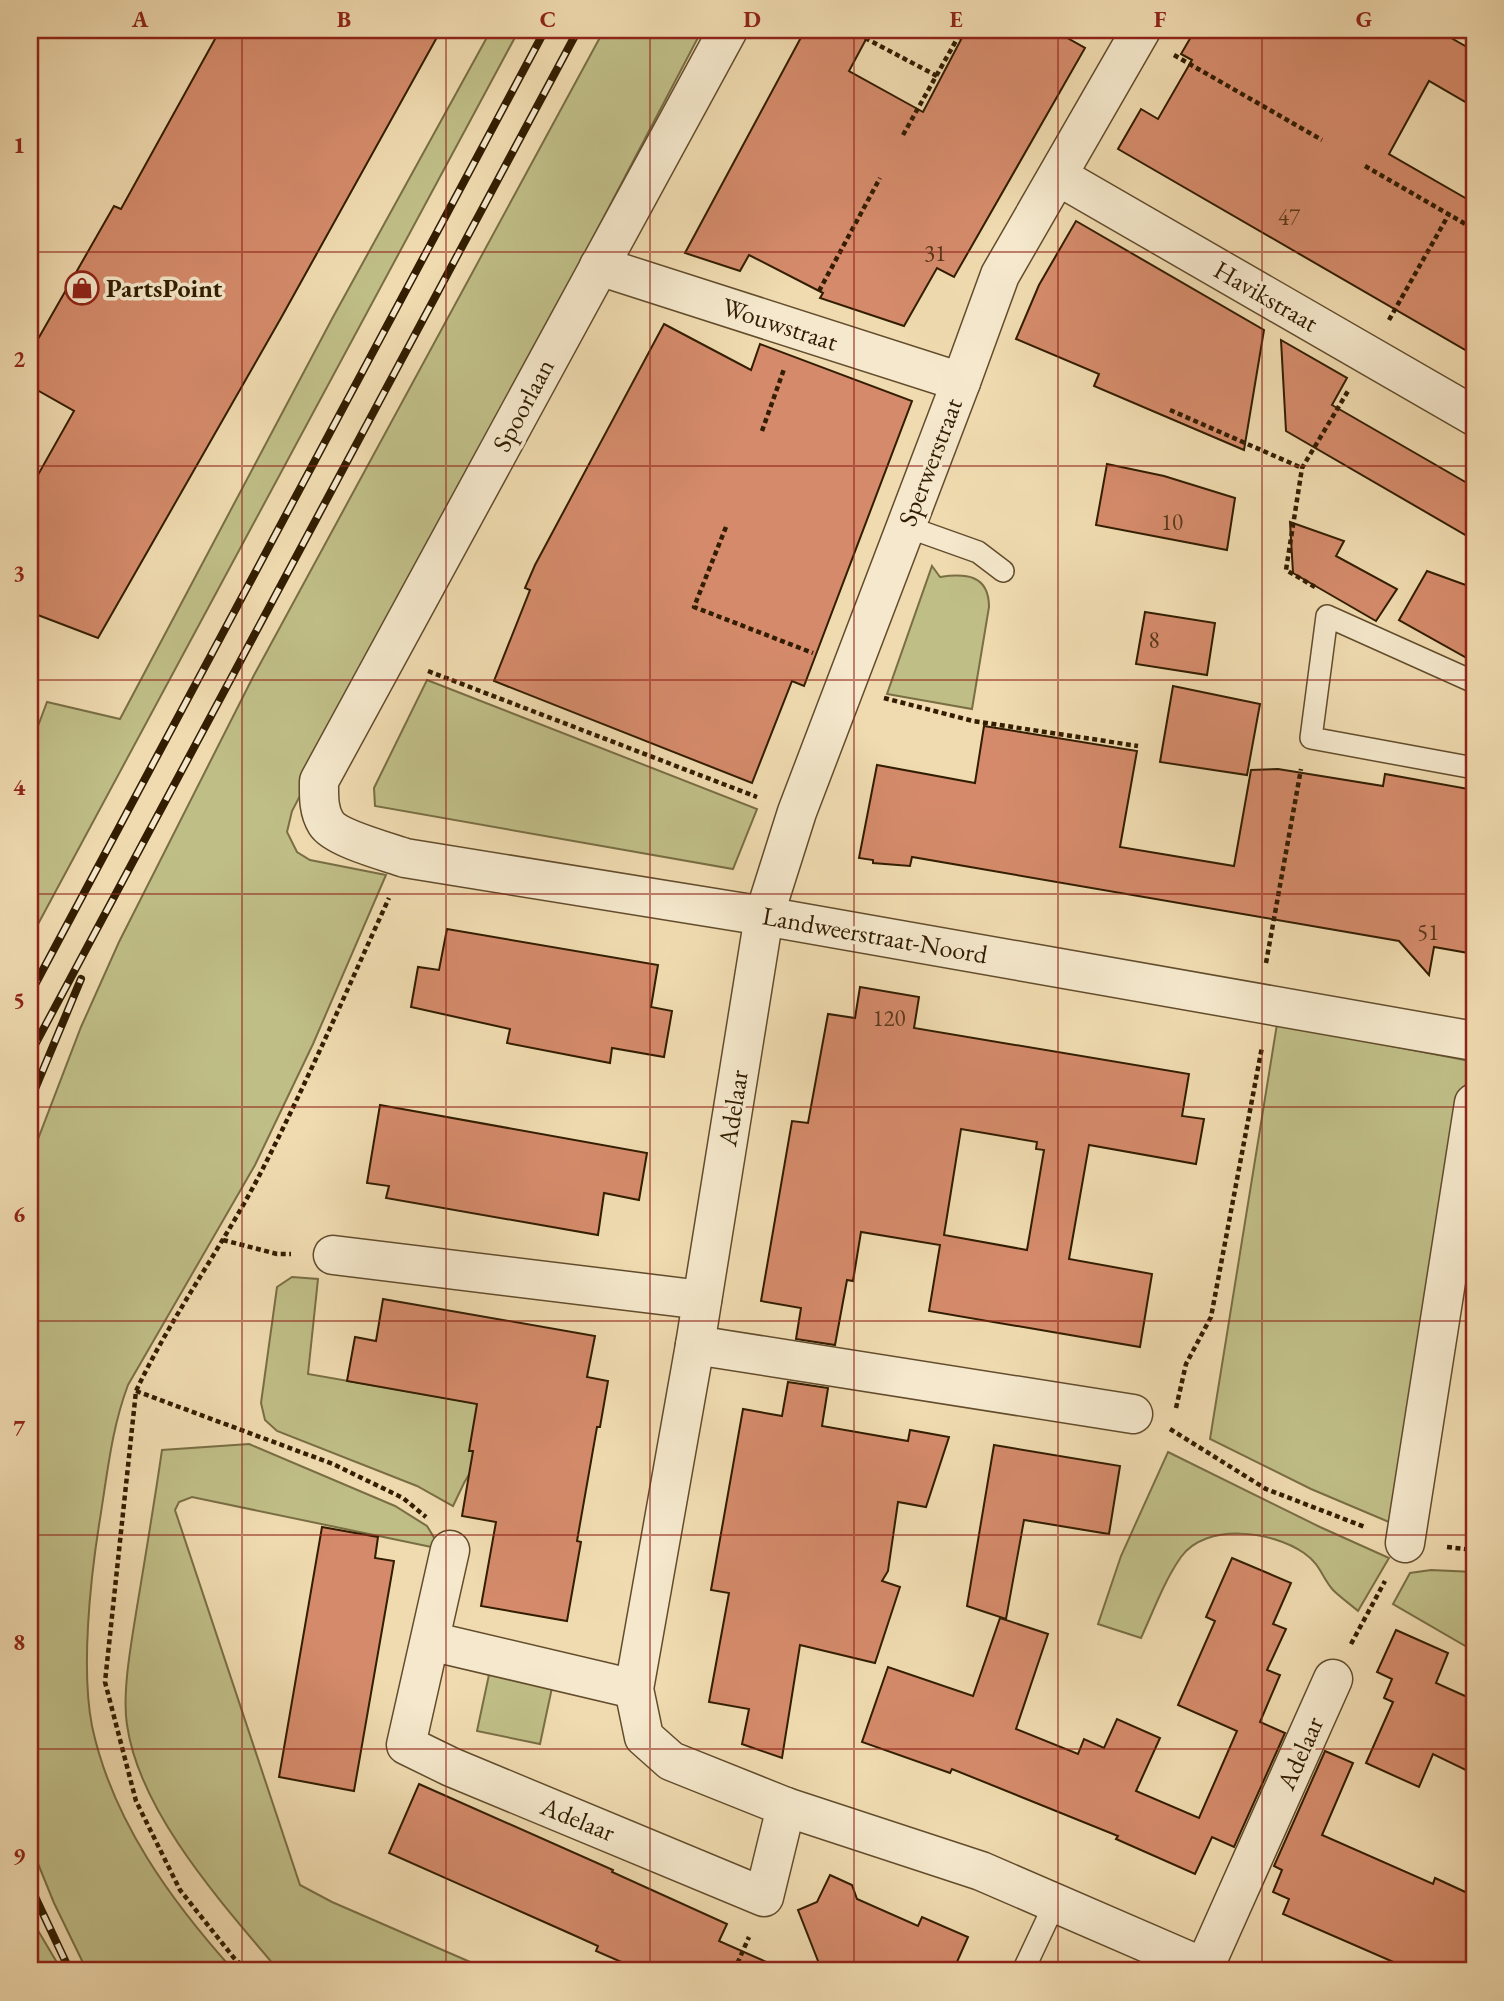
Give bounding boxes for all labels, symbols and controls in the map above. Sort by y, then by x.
text: A [131,4,149,34]
text: B [337,4,351,34]
text: C [540,4,556,34]
text: D [743,4,761,34]
text: E [949,4,963,34]
text: F [1154,4,1167,34]
text: G [1356,4,1372,34]
text: 1 [13,130,25,160]
house number: 47 [1278,202,1301,232]
house number: 31 [924,238,946,268]
street label: Havikstraat [1208,253,1324,339]
shop icon: PartsPoint [63,269,101,307]
place label: PartsPoint [106,271,222,305]
street label: Wouwstraat [718,289,842,359]
text: 2 [13,344,25,374]
street label: Spoorlaan [484,352,562,457]
street label: Sperwerstraat [890,393,970,531]
house number: 10 [1161,507,1183,537]
text: 3 [13,558,25,588]
house number: 8 [1148,625,1160,655]
text: 4 [13,772,26,802]
street label: Landweerstraat-Noord [760,898,991,972]
house number: 51 [1417,917,1439,947]
text: 5 [13,985,25,1015]
house number: 120 [872,1003,906,1033]
street label: Adelaar [710,1067,756,1150]
text: 6 [13,1199,25,1229]
text: 7 [13,1413,26,1443]
text: 8 [13,1627,25,1657]
street label: Adelaar [1268,1711,1331,1796]
street label: Adelaar [535,1788,620,1849]
text: 9 [13,1841,25,1871]

